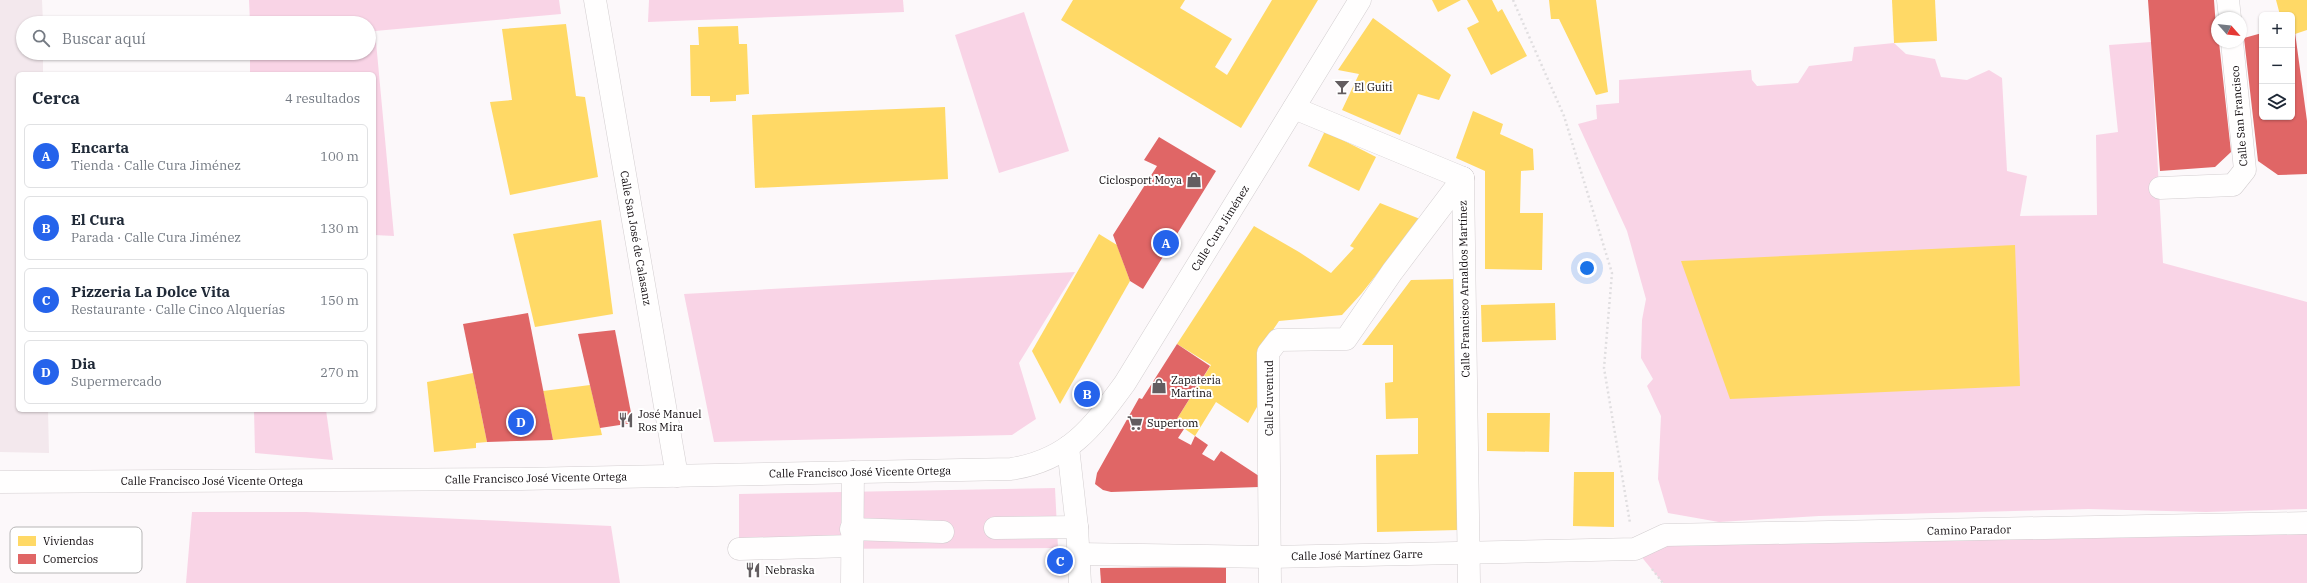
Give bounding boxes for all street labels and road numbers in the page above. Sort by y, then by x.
street label: Calle San Francisco [2228,65,2250,167]
street label: Calle San José de Calasanz [617,170,655,307]
street label: Calle Cura Jiménez [1188,182,1252,274]
street label: Calle Francisco Arnaldos Martínez [1455,200,1473,378]
street label: Calle Juventud [1262,360,1276,436]
street label: Calle Francisco José Vicente Ortega [769,463,951,481]
street label: Calle Francisco José Vicente Ortega [445,469,627,487]
street label: Calle Francisco José Vicente Ortega [121,474,303,488]
street label: Camino Parador [1927,522,2011,538]
street label: Calle José Martínez Garre [1291,547,1423,563]

